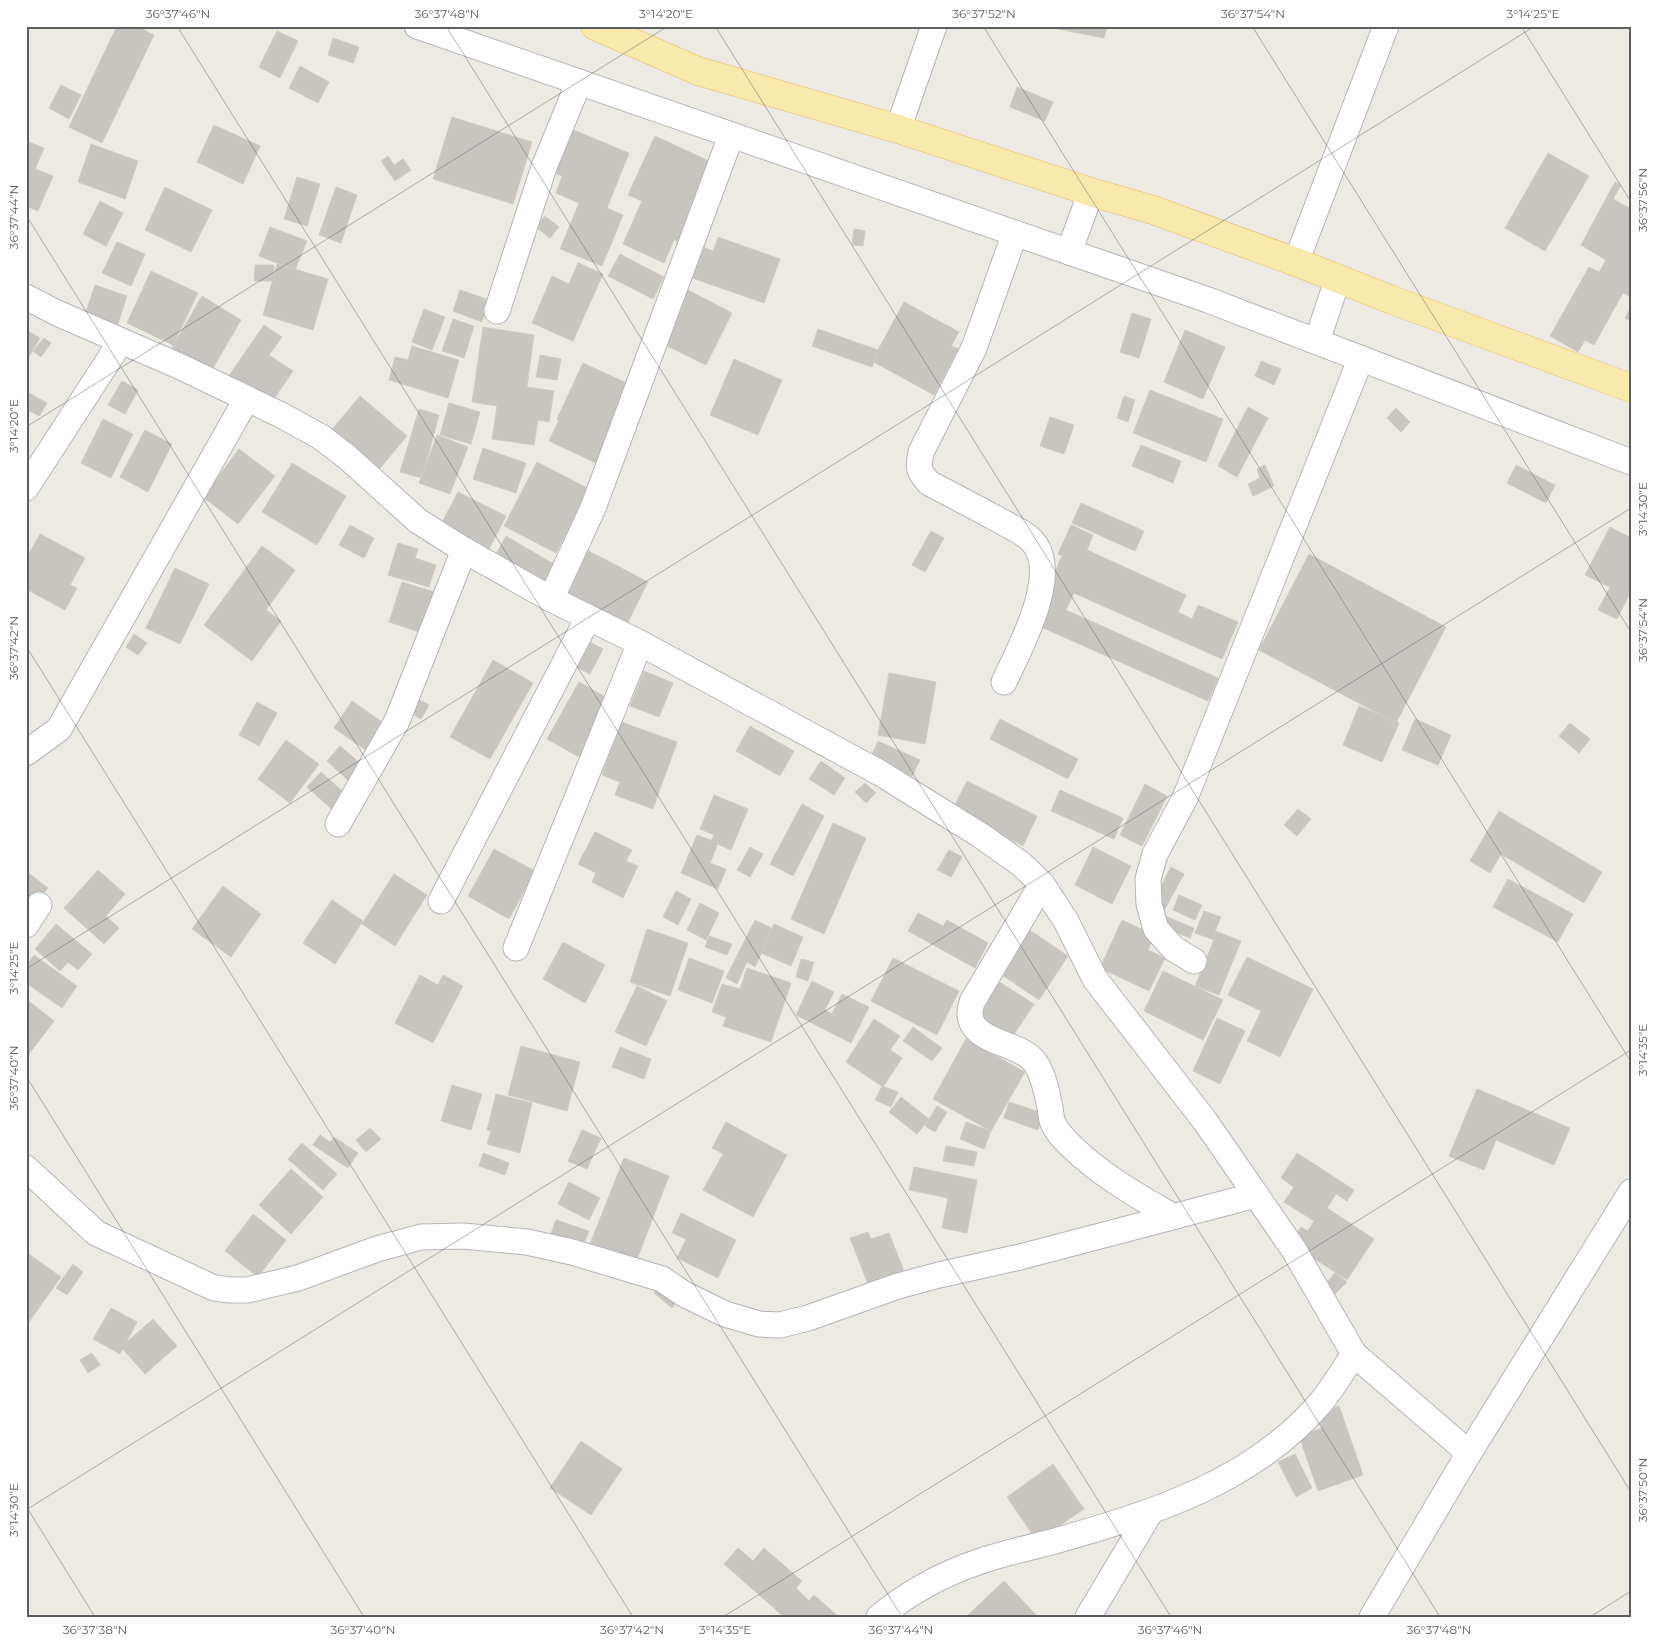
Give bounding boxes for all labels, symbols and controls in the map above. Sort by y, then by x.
text: 36°37'46"N [146,6,210,21]
text: 36°37'48"N [415,6,480,21]
text: 3°14'20"E [639,6,693,21]
text: 36°37'52"N [952,6,1016,21]
text: 36°37'54"N [1221,6,1285,21]
text: 3°14'25"E [1507,6,1559,21]
text: 36°37'56"N [1635,168,1650,232]
text: 36°37'44"N [6,185,21,249]
text: 3°14'20"E [6,399,21,453]
text: 3°14'30"E [1635,482,1650,536]
text: 36°37'54"N [1635,598,1650,662]
text: 36°37'42"N [6,616,21,680]
text: 3°14'25"E [6,942,21,994]
text: 3°14'35"E [1635,1024,1650,1076]
text: 36°37'40"N [6,1045,21,1111]
text: 36°37'50"N [1635,1458,1650,1522]
text: 3°14'30"E [6,1483,21,1537]
text: 36°37'38"N [63,1622,127,1637]
text: 36°37'40"N [330,1622,396,1637]
text: 36°37'42"N [600,1622,664,1637]
text: 3°14'35"E [699,1622,751,1637]
text: 36°37'44"N [869,1622,933,1637]
text: 36°37'46"N [1138,1622,1202,1637]
text: 36°37'48"N [1407,1622,1472,1637]

